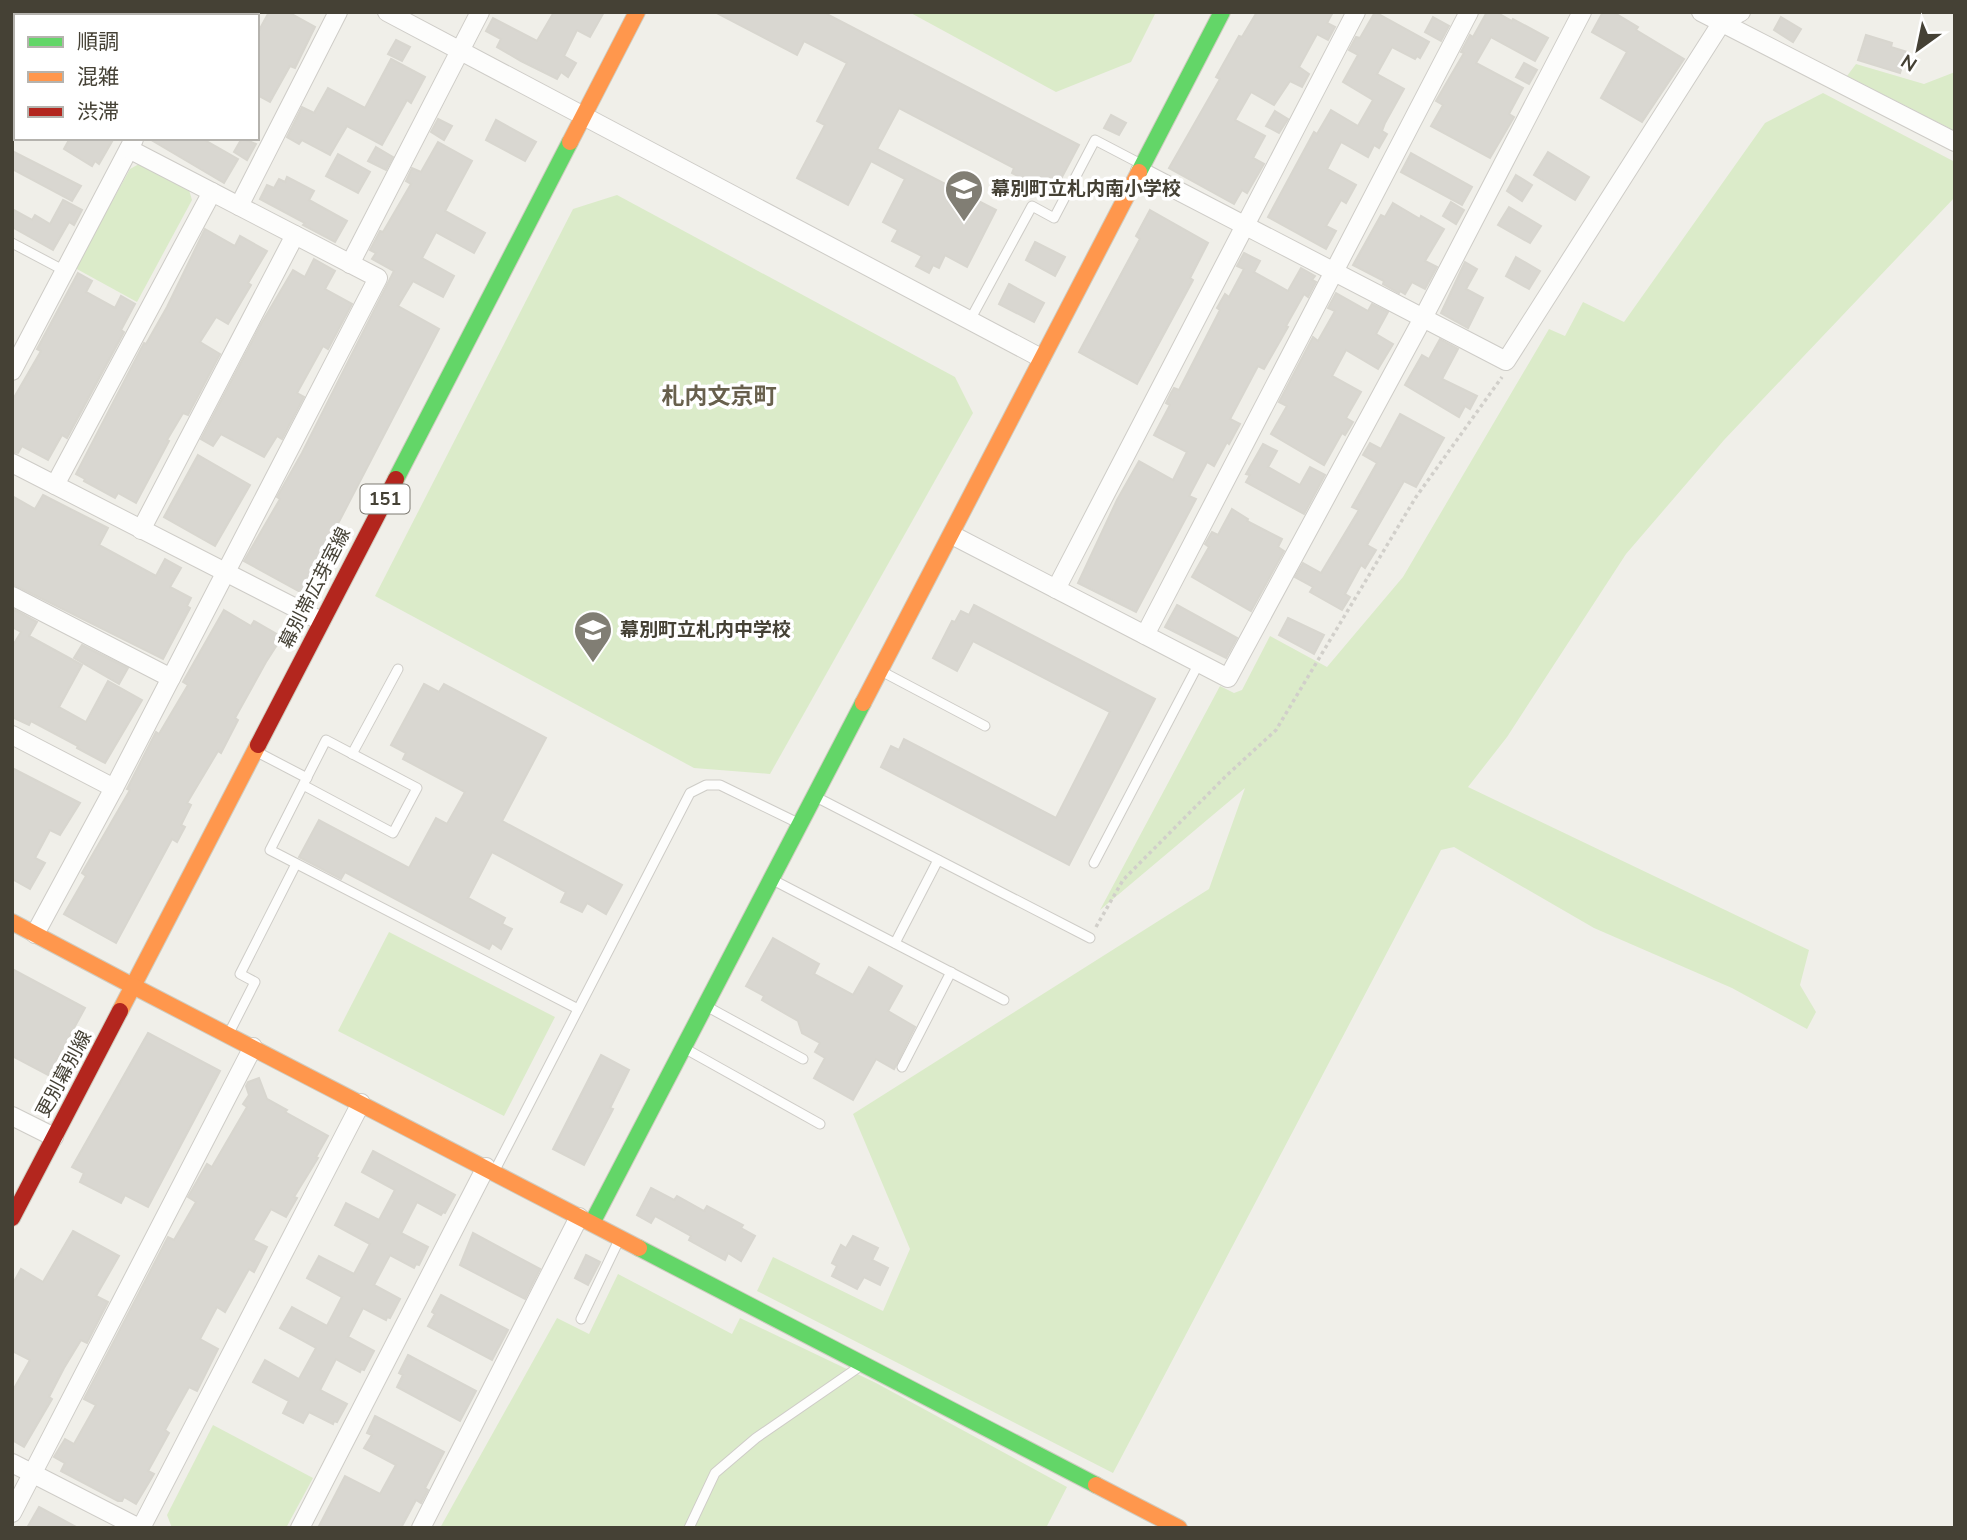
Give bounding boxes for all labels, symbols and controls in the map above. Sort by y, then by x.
legend [14,14,259,140]
north arrow [1883,14,1953,84]
text: 順調 [77,28,119,56]
text: N [1896,48,1922,77]
text: 混雑 [77,63,119,91]
text: 渋滞 [77,98,119,126]
school or university icon: 幕別町立札内南小学校 [943,168,985,223]
place label: 幕別町立札内南小学校 [991,176,1181,202]
district label: 札内文京町 [662,381,777,412]
road number: 151 [360,485,410,514]
street label: 幕別帯広芽室線 [273,523,357,653]
school or university icon: 幕別町立札内中学校 [572,609,614,664]
place label: 幕別町立札内中学校 [620,617,791,643]
street label: 更別幕別線 [30,1026,98,1122]

